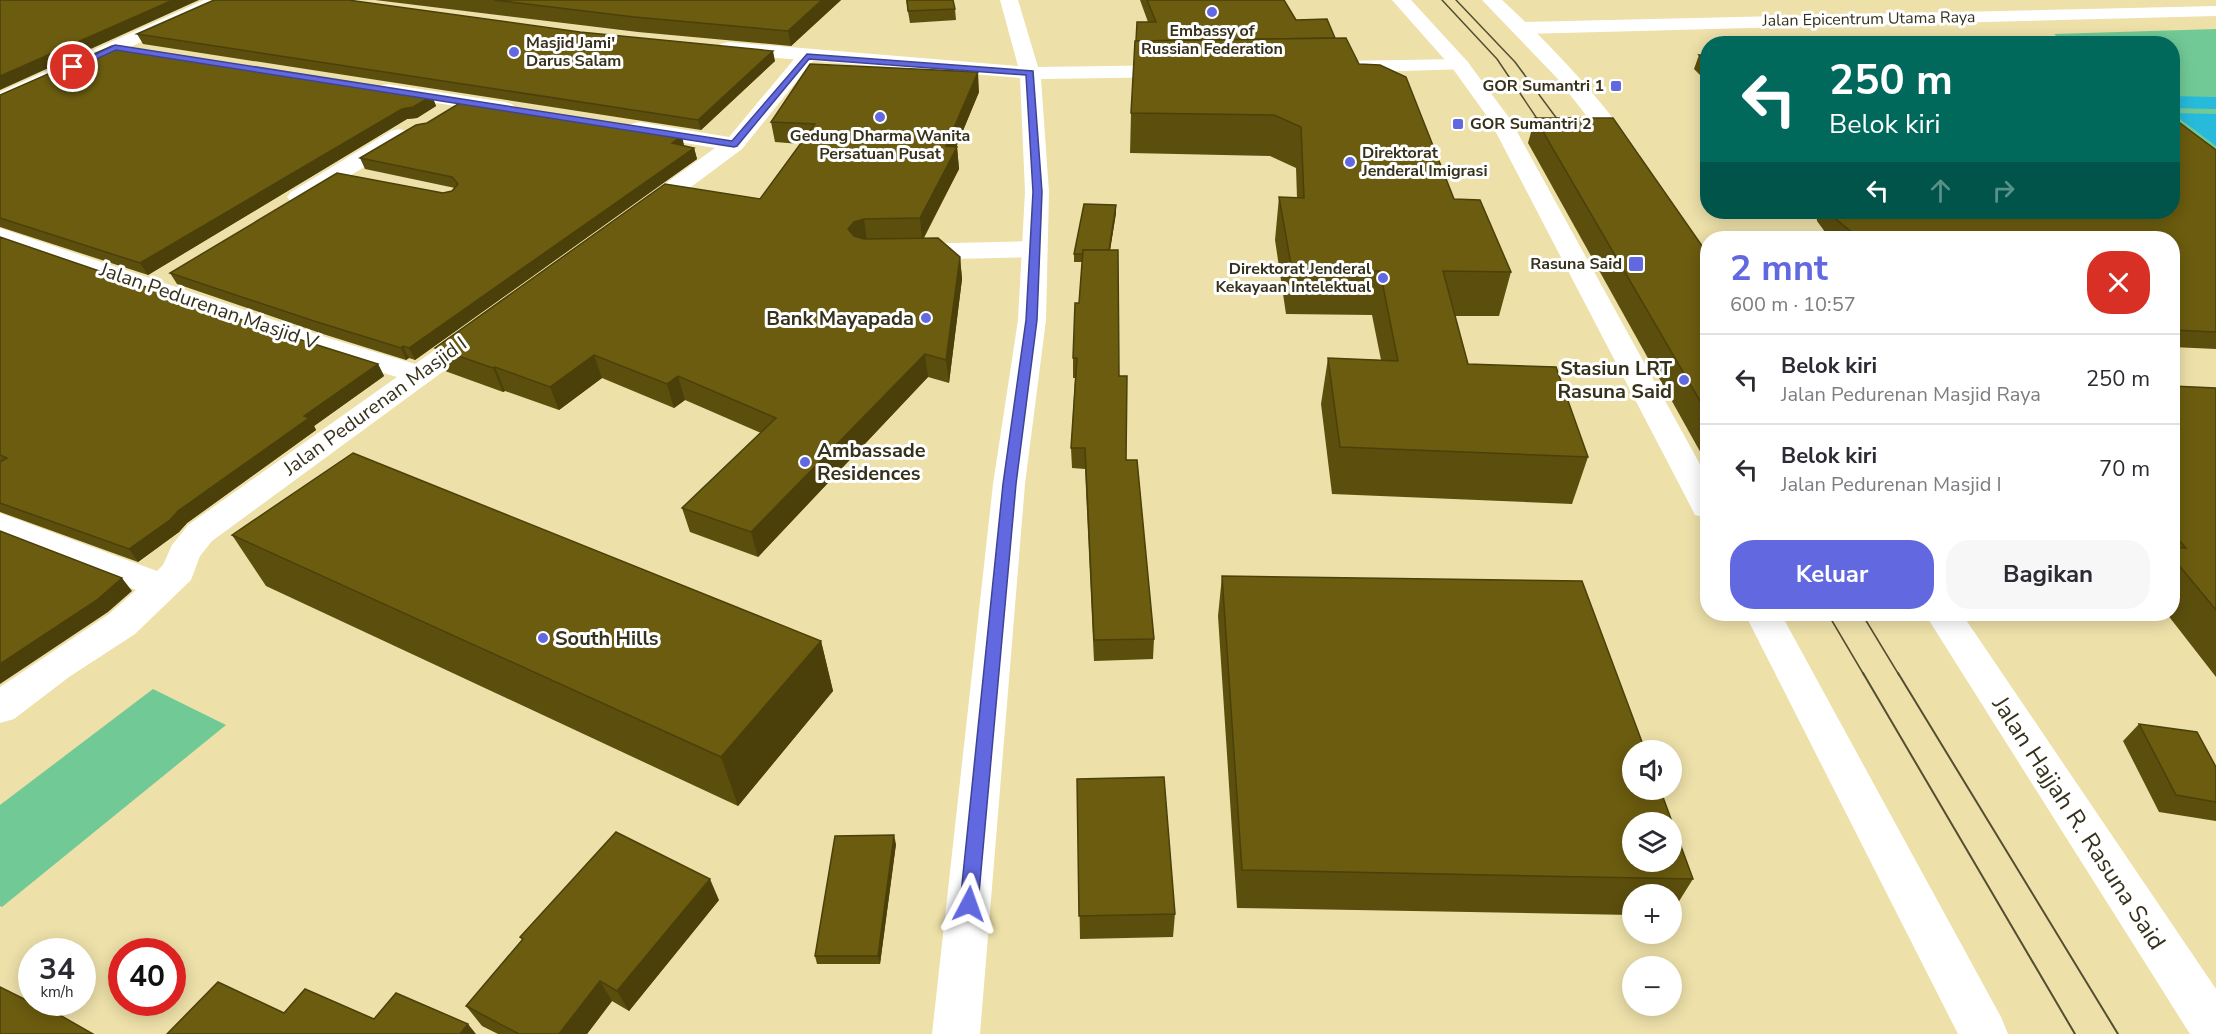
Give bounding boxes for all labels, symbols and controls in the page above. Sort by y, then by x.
marker: Embassy of Russian Federation [1205,5,1219,19]
street label: Jalan Epicentrum Utama Raya [1761,6,1976,32]
place label: Embassy of Russian Federation [1141,20,1283,60]
place label: Masjid Jami' Darus Salam [526,32,621,72]
pin [47,41,98,92]
marker: Masjid Jami' Darus Salam [507,45,521,59]
icon: arrive [56,50,89,83]
text: 250 m [1829,52,1953,109]
icon: left [1730,60,1808,138]
place label: GOR Sumantri 1 [1482,75,1604,97]
marker: GOR Sumantri 1 [1609,79,1623,93]
text: Belok kiri [1829,106,1941,143]
marker: Gedung Dharma Wanita Persatuan Pusat [873,110,887,124]
place label: GOR Sumantri 2 [1470,113,1592,135]
marker: GOR Sumantri 2 [1451,117,1465,131]
place label: Gedung Dharma Wanita Persatuan Pusat [790,125,970,165]
place label: Direktorat Jenderal Imigrasi [1361,142,1487,182]
marker: Direktorat Jenderal Imigrasi [1343,155,1357,169]
icon: left [1861,174,1894,207]
icon: ahead [1924,174,1957,207]
icon: right [1987,174,2020,207]
text: 2 mnt [1730,244,1828,293]
button: close [2087,251,2150,314]
place label: Rasuna Said [1530,253,1622,275]
marker: Rasuna Said [1627,255,1645,273]
street label: Jalan Pedurenan Masjid V [95,256,322,356]
place label: Direktorat Jenderal Kekayaan Intelektual [1215,258,1371,298]
marker: Direktorat Jenderal Kekayaan Intelektual [1376,271,1390,285]
text: 600 m · 10:57 [1730,291,1856,318]
place label: Bank Mayapada [766,305,914,332]
marker: Bank Mayapada [919,311,933,325]
street label: Jalan Pedurenan Masjid I [277,330,472,482]
text: Belok kiri [1781,351,1877,381]
place label: Stasiun LRT Rasuna Said [1557,355,1673,405]
icon: left [1730,363,1763,396]
text: 250 m [2086,364,2150,394]
marker: Stasiun LRT Rasuna Said [1677,373,1691,387]
text: Jalan Pedurenan Masjid Raya [1781,381,2041,408]
place label: Ambassade Residences [817,437,926,487]
text: Belok kiri [1781,441,1877,471]
icon: left [1730,453,1763,486]
text: 70 m [2099,454,2150,484]
marker: Ambassade Residences [798,455,812,469]
text: Jalan Pedurenan Masjid I [1781,471,2002,498]
button: Keluar [1730,540,1934,609]
button: Bagikan [1946,540,2150,609]
place label: South Hills [555,625,659,652]
marker: South Hills [536,631,550,645]
street label: Jalan Hajjah R. Rasuna Said [1984,689,2173,956]
map controls [1622,740,1682,1016]
button: sound [1622,740,1682,800]
button: layers [1622,812,1682,872]
position arrow [937,872,1001,936]
button: + [1622,884,1682,944]
speed limit sign: 40 [108,938,186,1016]
text: 34 [39,949,75,990]
button: − [1622,956,1682,1016]
text: km/h [40,982,74,1002]

